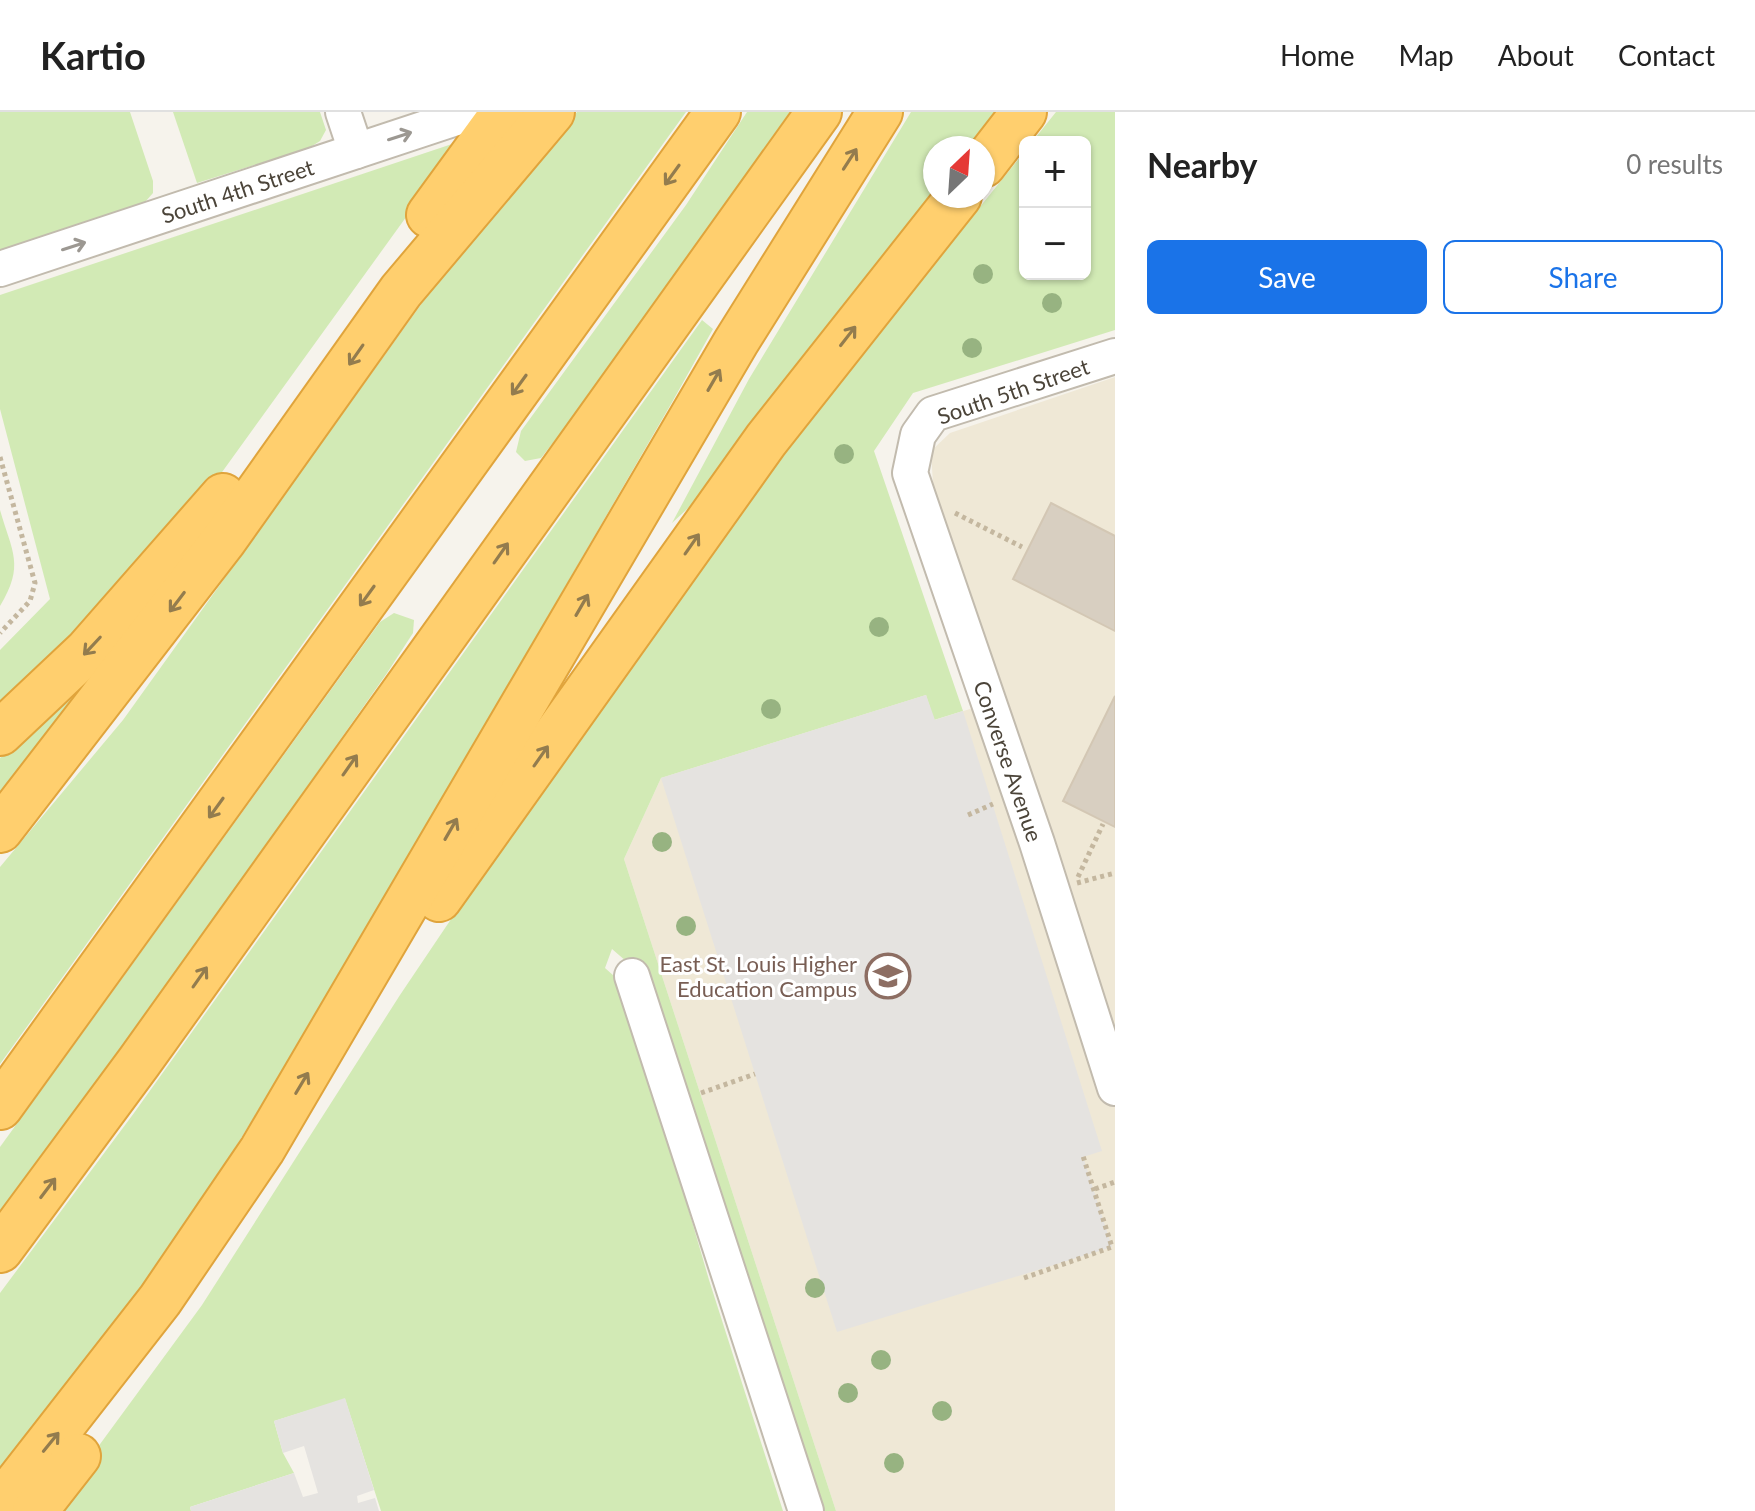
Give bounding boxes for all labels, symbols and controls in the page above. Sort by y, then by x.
text: Kartio [40,32,146,78]
text: Home [1280,38,1355,72]
text: Map [1399,38,1454,72]
text: About [1498,38,1574,72]
text: Contact [1618,38,1715,72]
one-way arrow [388,128,413,143]
north arrow [923,136,995,208]
map controls [1019,136,1091,280]
button: + [1019,136,1091,208]
text: Nearby [1147,144,1258,185]
one-way arrow [841,148,858,170]
text: 0 results [1626,148,1723,180]
street label: South 4th Street [158,153,317,228]
one-way arrow [664,164,681,185]
button: − [1019,208,1091,280]
one-way arrow [62,237,87,252]
button: Save [1147,240,1427,314]
button: Share [1443,240,1723,314]
one-way arrow [839,326,856,347]
one-way arrow [348,344,365,365]
street label: South 5th Street [933,352,1093,430]
one-way arrow [706,369,722,392]
one-way arrow [511,374,527,396]
one-way arrow [684,534,700,556]
one-way arrow [493,543,509,565]
one-way arrow [359,585,375,607]
one-way arrow [169,591,186,612]
one-way arrow [575,593,590,617]
one-way arrow [84,635,102,655]
street label: Converse Avenue [969,677,1049,845]
one-way arrow [533,746,549,768]
one-way arrow [342,755,358,777]
one-way arrow [207,796,224,818]
one-way arrow [443,818,459,841]
place label: East St. Louis Higher Education Campus [659,950,857,1002]
school or university icon: East St. Louis Higher Education Campus [864,952,912,1000]
one-way arrow [191,967,208,988]
one-way arrow [294,1072,310,1095]
one-way arrow [39,1178,56,1199]
one-way arrow [42,1432,60,1453]

